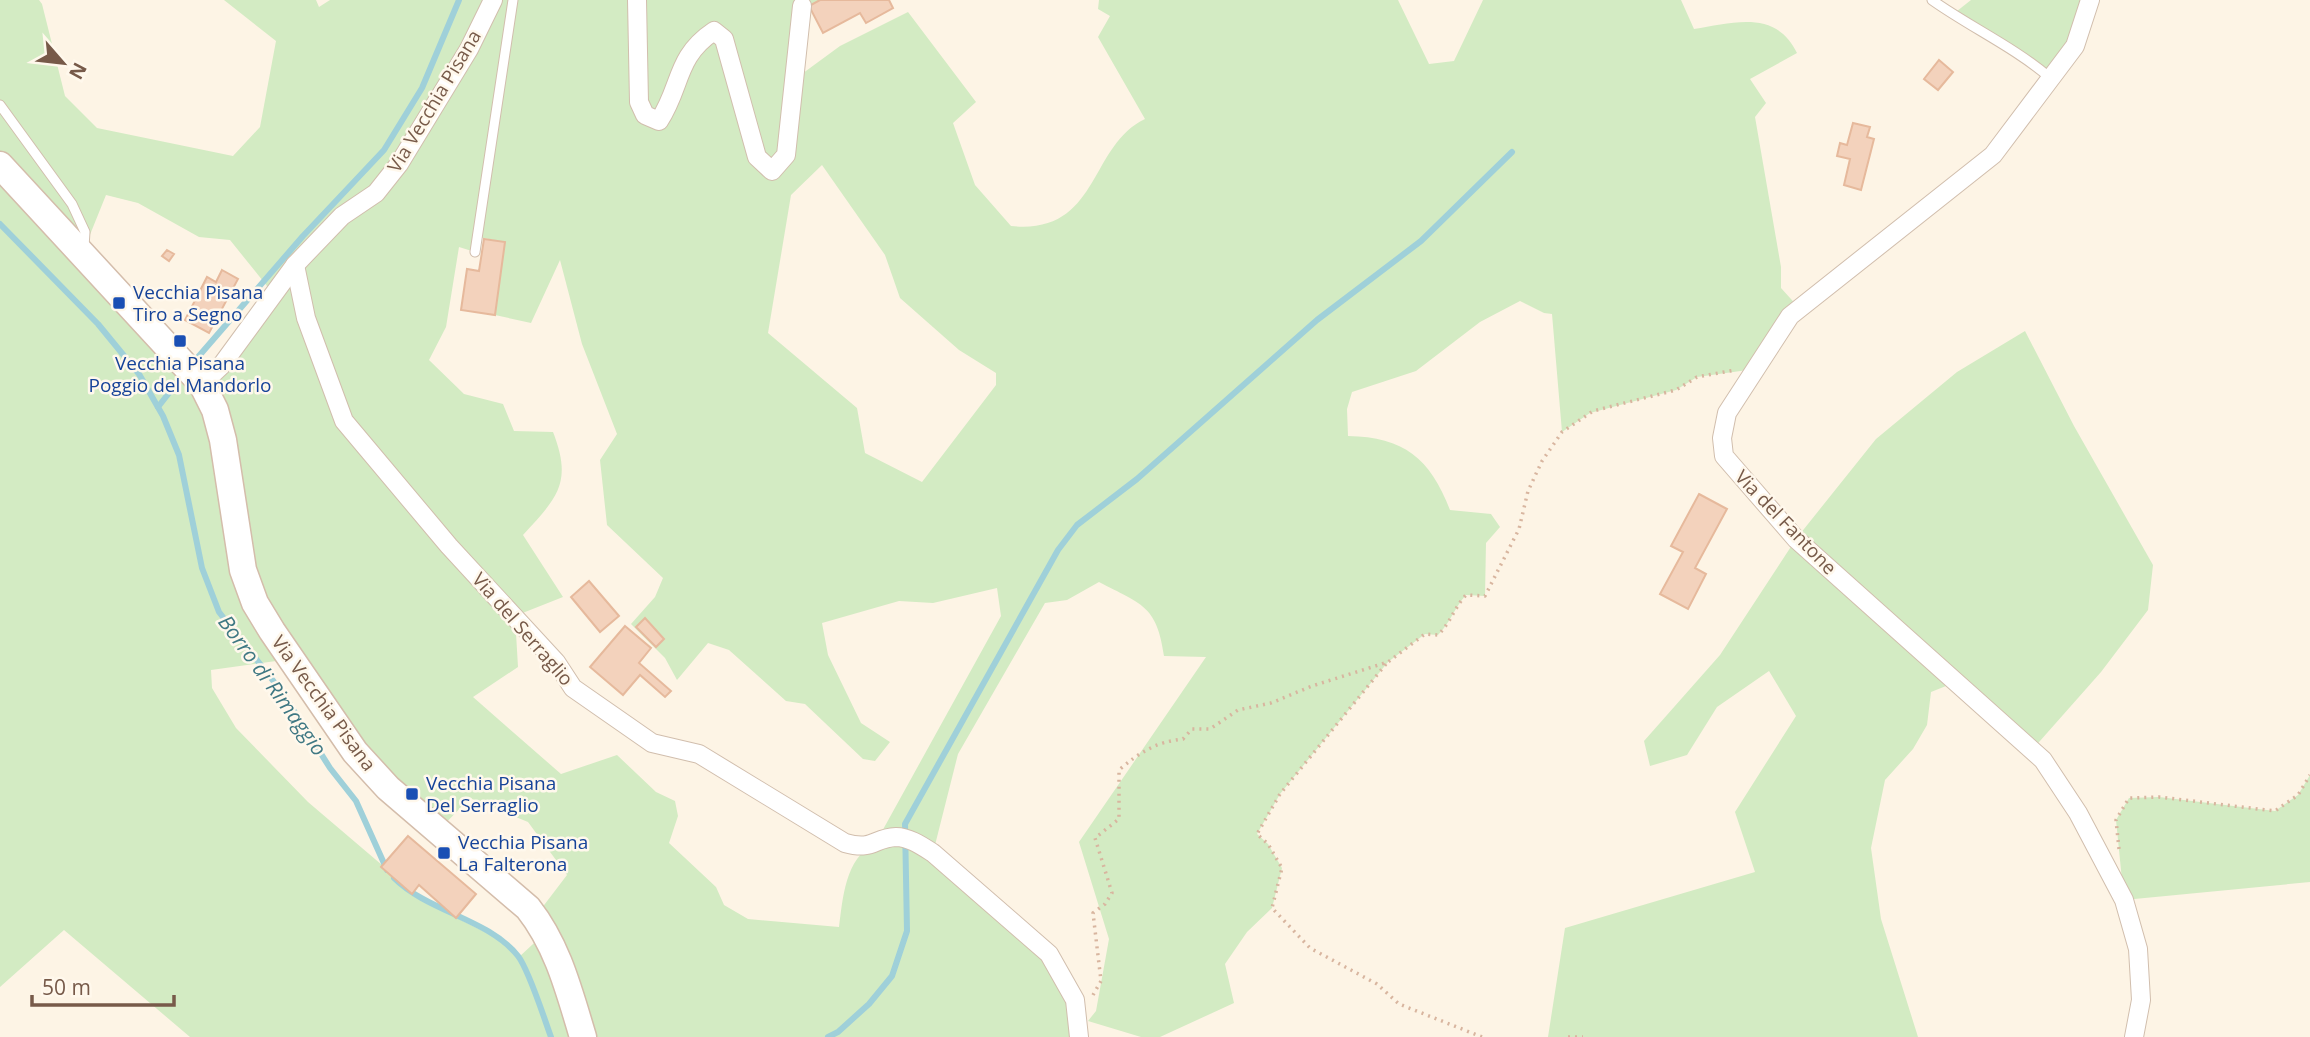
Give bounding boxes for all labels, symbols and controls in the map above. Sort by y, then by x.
street label: Via Vecchia Pisana [381,25,487,177]
north arrow [28,28,98,98]
text: N [63,58,93,84]
place label: Vecchia Pisana Tiro a Segno [133,279,263,327]
marker: Vecchia Pisana Tiro a Segno [111,295,127,311]
marker: Vecchia Pisana Poggio del Mandorlo [172,333,188,349]
place label: Vecchia Pisana Poggio del Mandorlo [88,350,272,398]
street label: Via del Fantone [1729,464,1843,580]
street label: Via del Serraglio [467,567,579,691]
water label: Borro di Rimaggio [212,609,334,761]
street label: Via Vecchia Pisana [266,630,382,776]
place label: Vecchia Pisana Del Serraglio [426,770,556,818]
marker: Vecchia Pisana Del Serraglio [404,786,420,802]
place label: Vecchia Pisana La Falterona [458,829,588,877]
marker: Vecchia Pisana La Falterona [436,845,452,861]
scale bar [32,964,173,1008]
text: 50 m [42,973,91,1001]

